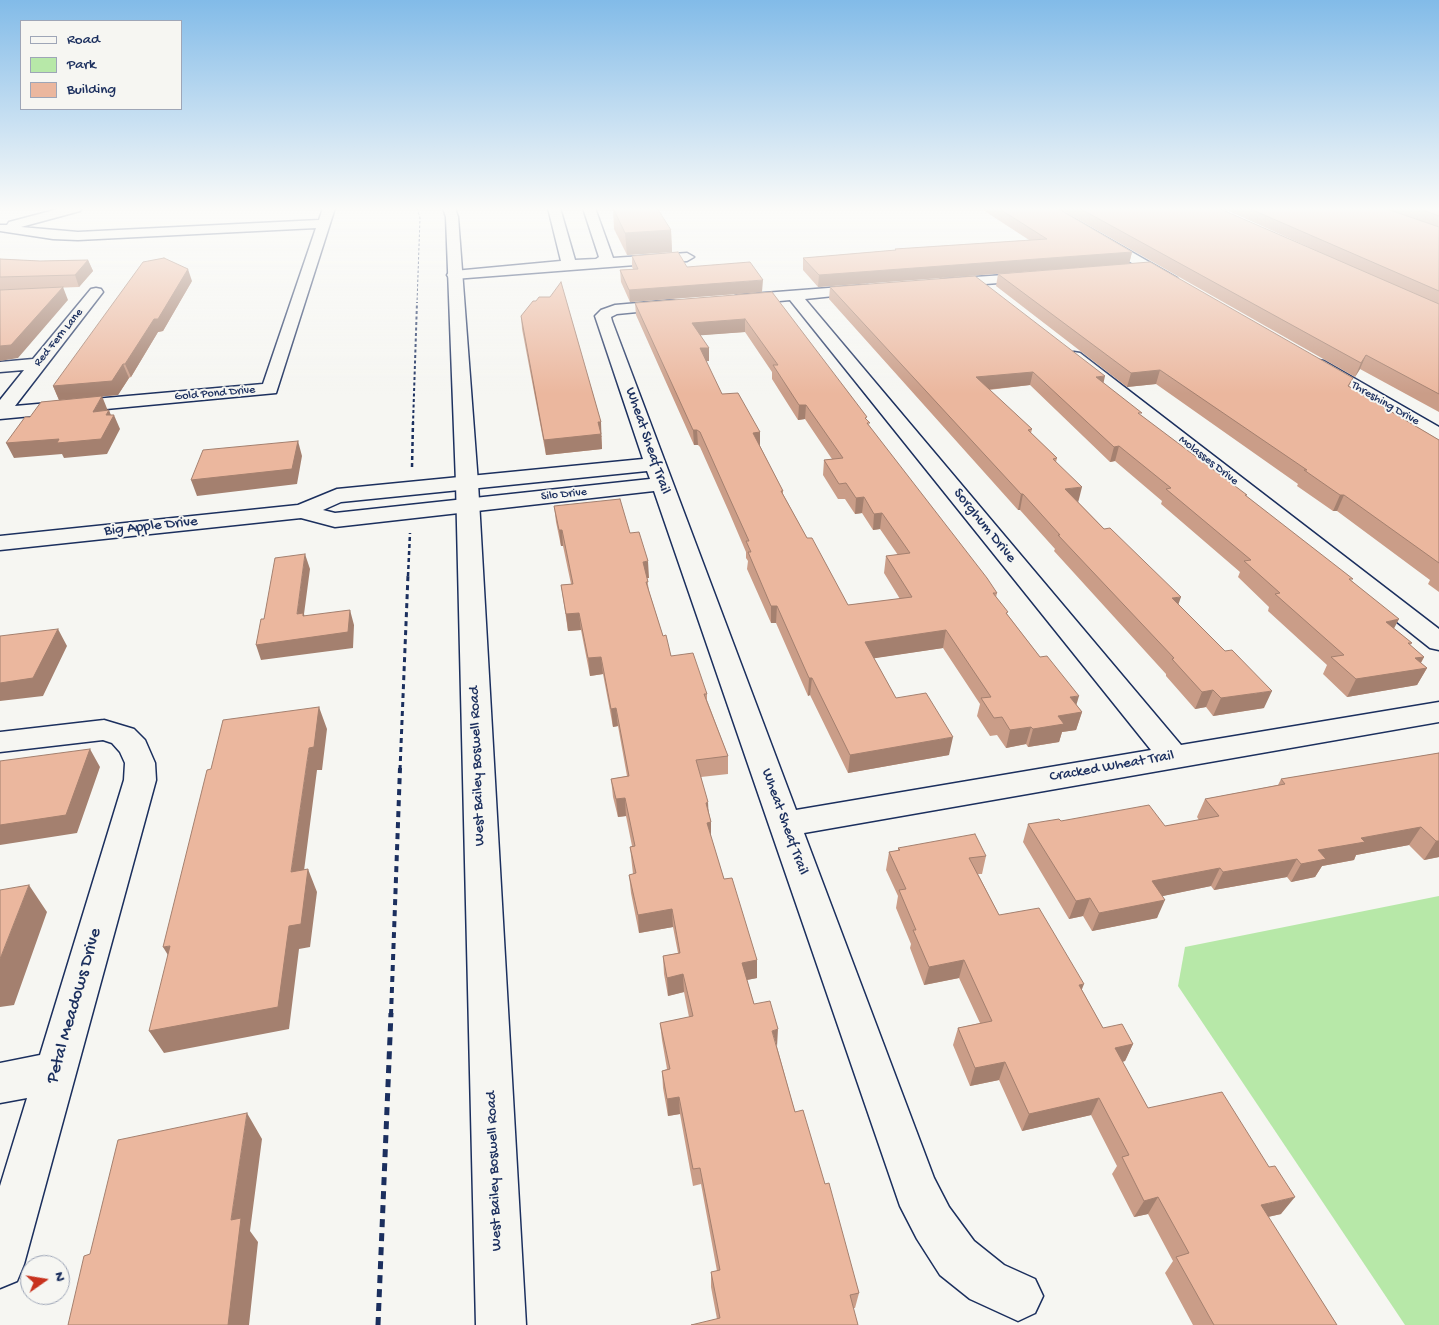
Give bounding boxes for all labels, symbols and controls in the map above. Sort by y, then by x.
legend [20,20,182,110]
text: Road [67,31,100,49]
text: Park [67,56,96,74]
text: Building [67,81,116,99]
street label: Red Fern Lane [31,306,87,370]
street label: Threshing Drive [1348,379,1422,429]
street label: Gold Pond Drive [174,383,256,405]
street label: Wheat Sheaf Trail [620,385,674,497]
street label: Molasses Drive [1175,433,1241,489]
street label: Silo Drive [540,485,588,505]
street label: Sorghum Drive [949,485,1019,567]
street label: Big Apple Drive [103,513,199,541]
street label: West Bailey Boswell Road [466,686,490,846]
street label: Cracked Wheat Trail [1048,747,1176,787]
street label: Wheat Sheaf Trail [756,766,812,878]
street label: Petal Meadows Drive [42,926,108,1086]
street label: West Bailey Boswell Road [483,1091,507,1251]
north arrow [20,1255,70,1305]
text: N [50,1270,68,1283]

